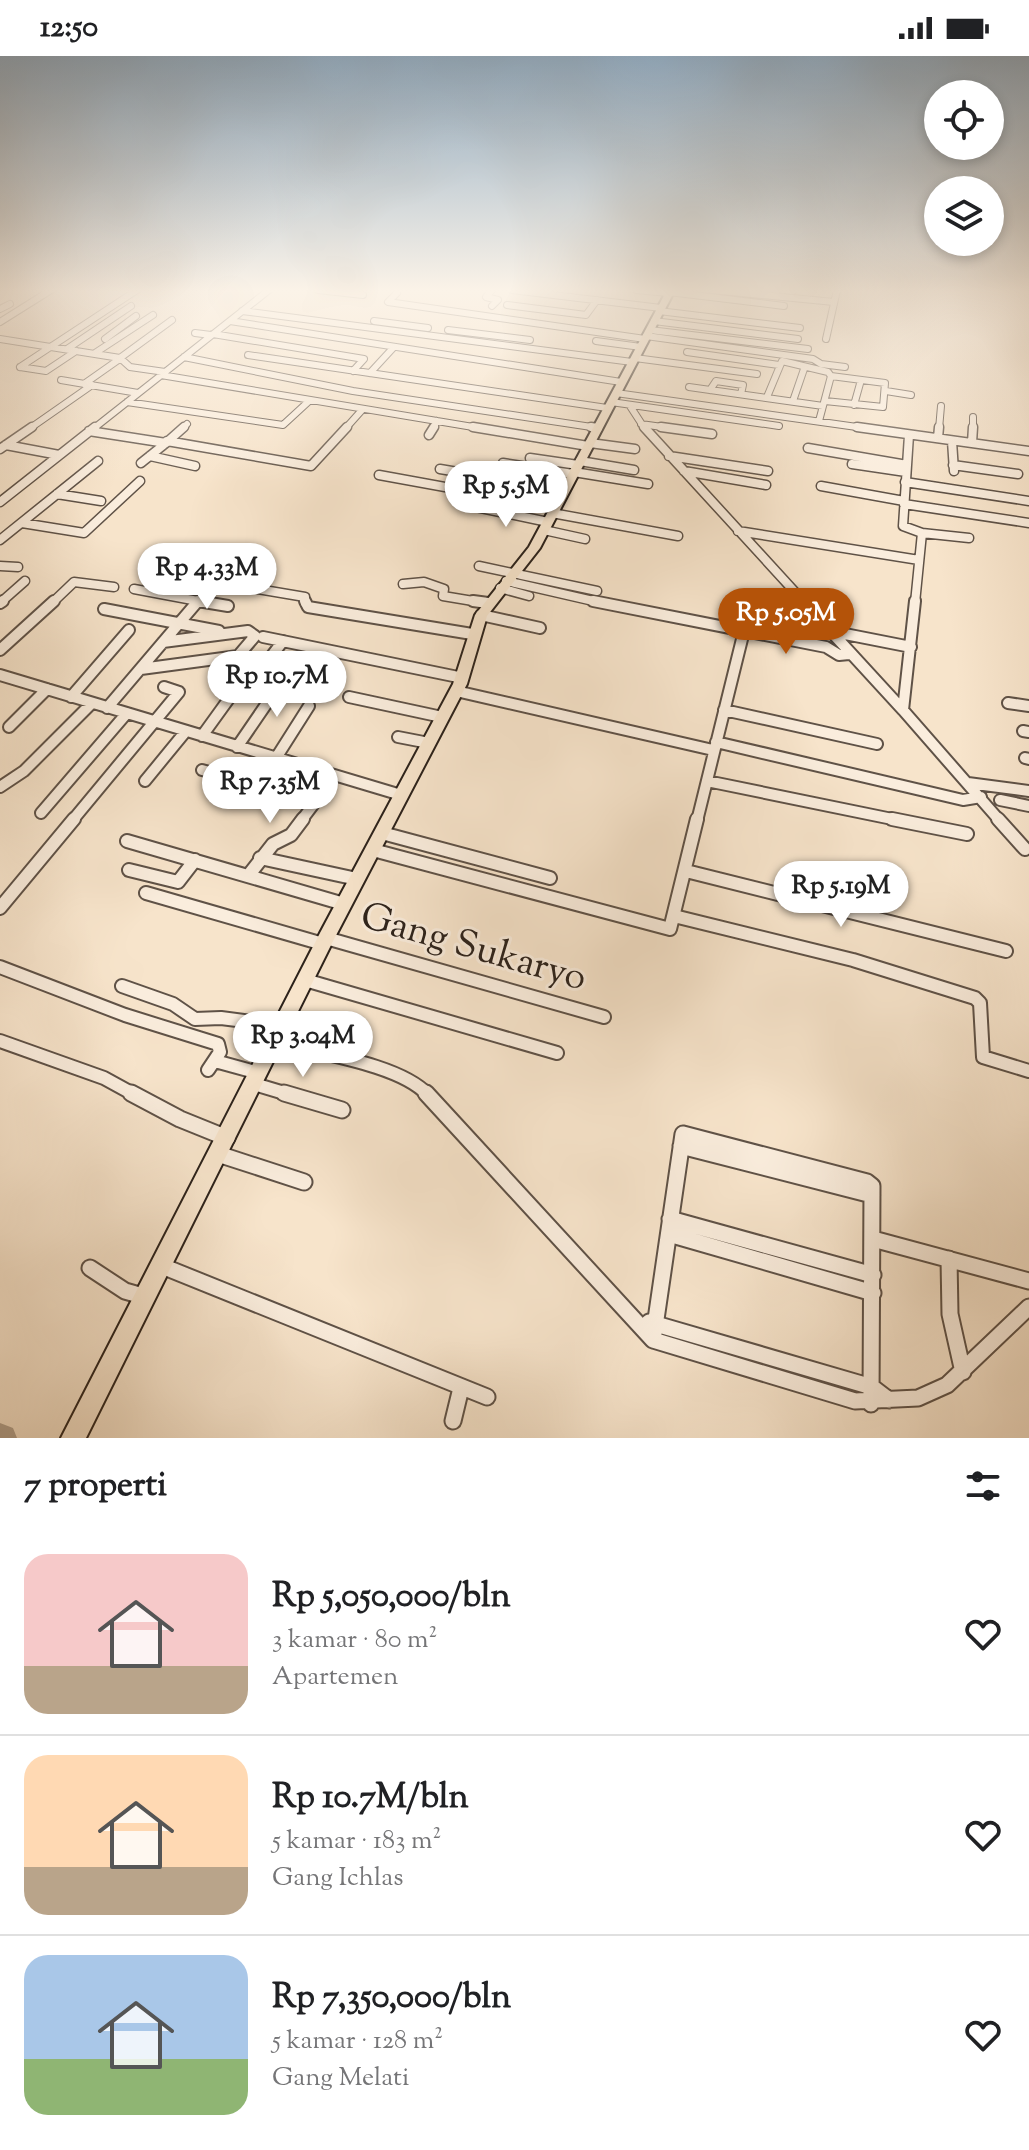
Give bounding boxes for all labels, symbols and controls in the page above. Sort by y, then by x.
text: 12:50 [40,7,98,50]
map controls [924,80,1004,256]
button: locate [924,80,1004,160]
button: layers [924,176,1004,256]
pin: Rp 5.5M [432,461,580,529]
text: Rp 5.5M [463,468,549,505]
pin: Rp 4.33M [124,543,290,611]
text: Rp 4.33M [156,550,258,587]
pin: Rp 5.05M [703,588,869,656]
text: Rp 5.05M [736,595,836,632]
pin: Rp 10.7M [194,651,360,719]
text: Rp 10.7M [225,658,329,695]
pin: Rp 7.35M [187,757,353,825]
text: Rp 7.35M [220,764,320,801]
pin: Rp 5.19M [758,861,924,929]
text: Rp 5.19M [792,868,890,905]
street label: Gang Sukaryo [354,891,592,1007]
pin: Rp 3.04M [220,1011,386,1079]
text: Rp 3.04M [251,1018,355,1055]
text: 7 properti [24,1462,167,1511]
icon: filters [961,1464,1005,1508]
text: Rp 5,050,000/bln [272,1573,511,1622]
icon: home [88,1586,184,1682]
icon: heart [961,1612,1005,1656]
text: 3 kamar · 80 m² [272,1622,437,1659]
text: Apartemen [272,1659,398,1696]
text: Rp 10.7M/bln [272,1774,469,1823]
icon: home [88,1787,184,1883]
icon: heart [961,1813,1005,1857]
text: 5 kamar · 183 m² [272,1823,441,1860]
text: Gang Ichlas [272,1860,403,1897]
text: Rp 7,350,000/bln [272,1974,511,2023]
icon: home [88,1987,184,2083]
icon: heart [961,2013,1005,2057]
text: 5 kamar · 128 m² [272,2023,443,2060]
text: Gang Melati [272,2060,409,2097]

